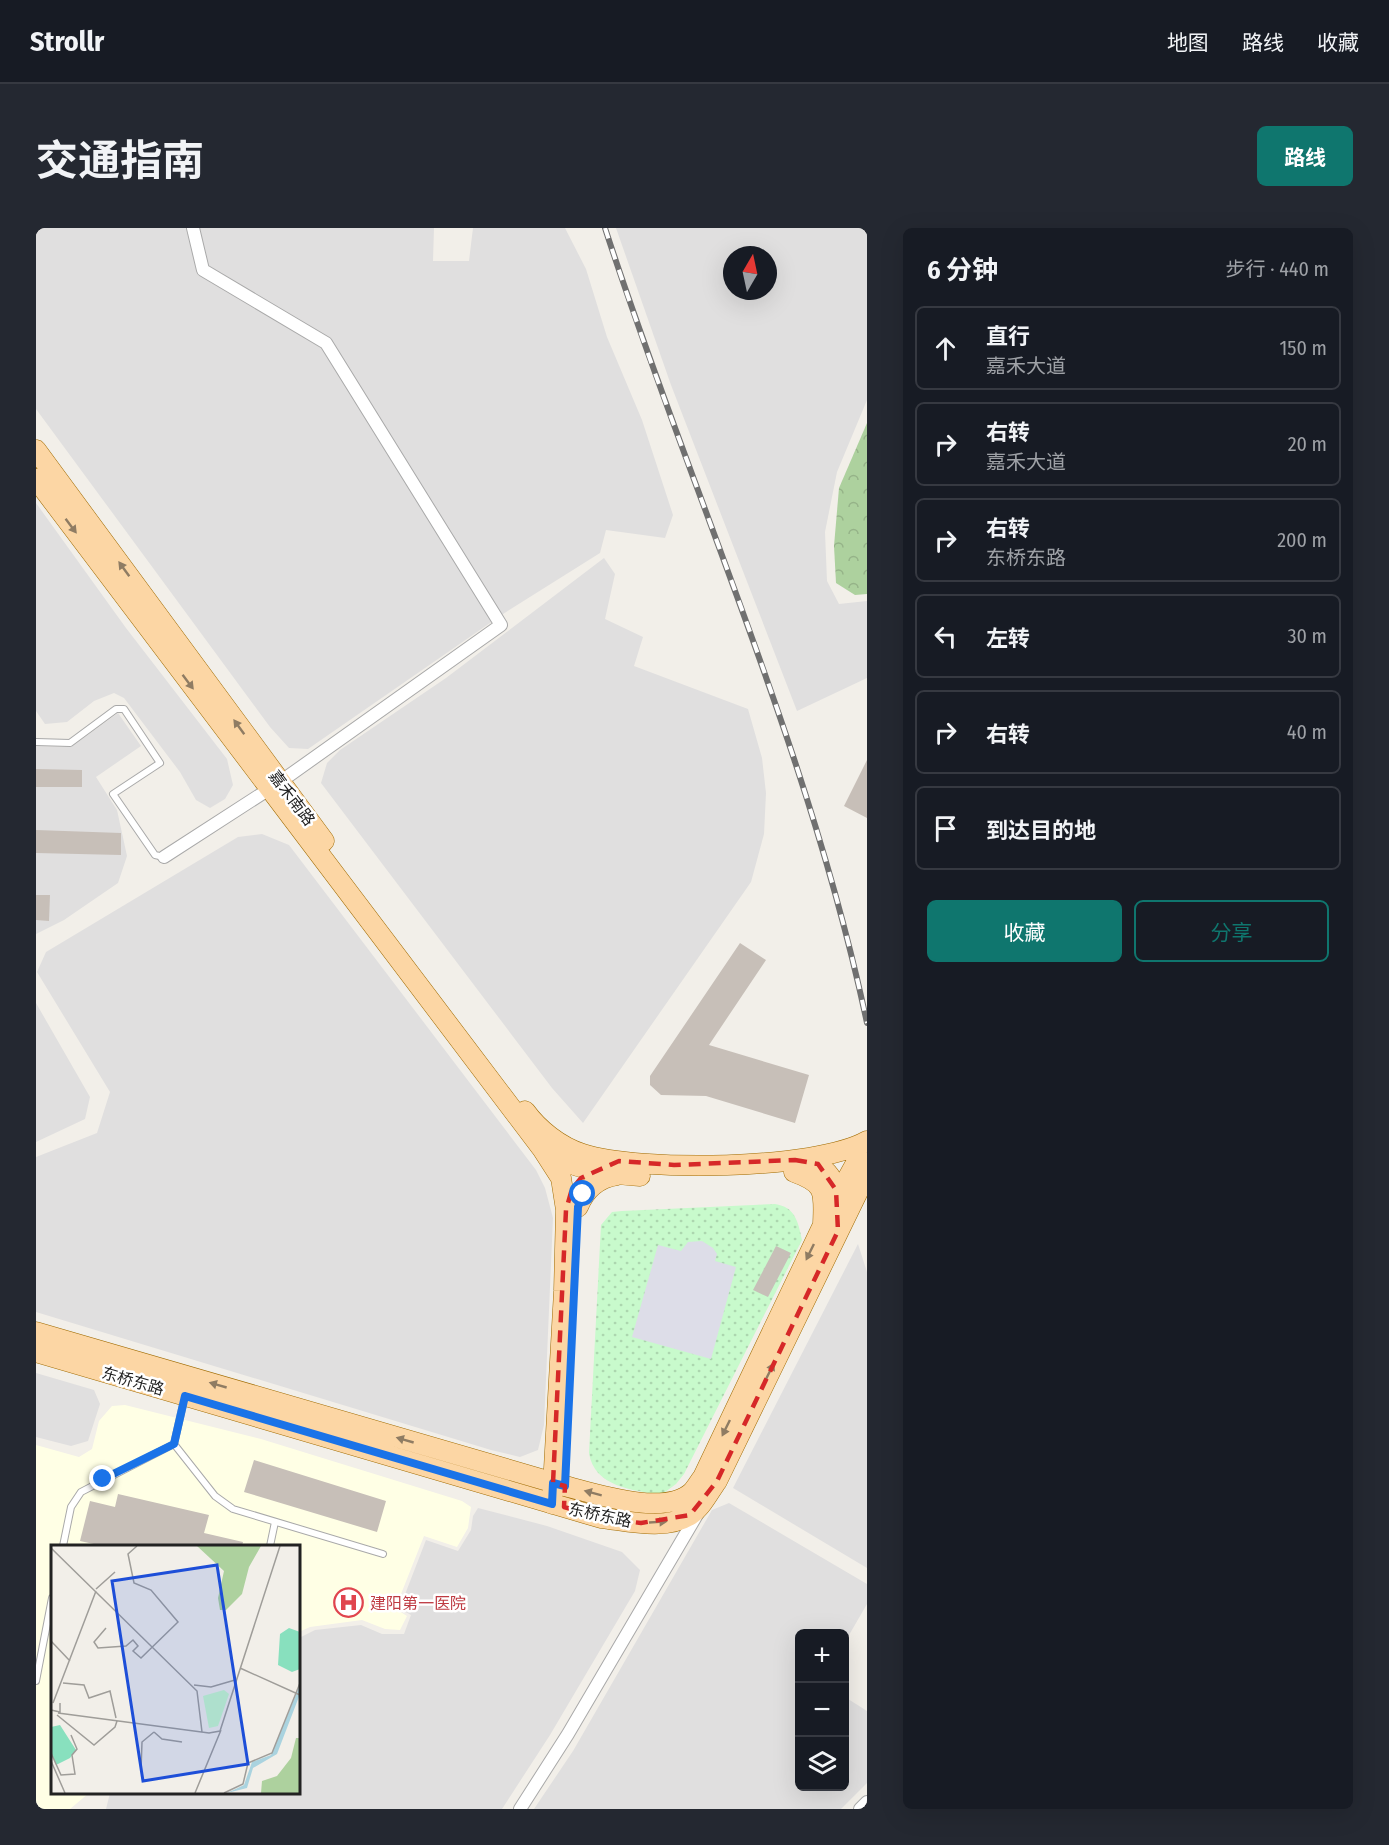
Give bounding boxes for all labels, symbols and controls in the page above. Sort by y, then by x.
text: Strollr [30,25,104,58]
text: 地图 [1167,30,1209,56]
text: 路线 [1242,30,1284,56]
text: 收藏 [1317,30,1359,56]
button: 路线 [1257,126,1353,186]
text: 交通指南 [36,136,204,186]
north arrow [723,246,777,300]
text: 6 分钟 [927,255,998,286]
text: 步行 · 440 m [1226,257,1329,281]
text: 直行 [986,323,1030,350]
icon: ahead [929,332,962,365]
text: 150 m [1280,336,1327,360]
text: 嘉禾大道 [986,354,1066,378]
text: 右转 [986,419,1030,446]
icon: right [929,428,962,461]
text: 20 m [1288,432,1327,456]
text: 嘉禾大道 [986,450,1066,474]
text: 右转 [986,515,1030,542]
one-way arrow [65,517,77,533]
icon: right [929,524,962,557]
text: 200 m [1277,528,1327,552]
text: 东桥东路 [986,546,1066,570]
one-way arrow [118,562,130,578]
icon: left [929,620,962,653]
text: 30 m [1287,624,1327,648]
text: 左转 [986,625,1030,652]
one-way arrow [181,674,193,689]
icon: right [929,716,962,749]
one-way arrow [234,719,246,734]
text: 40 m [1287,720,1327,744]
text: 右转 [986,721,1030,748]
street label: 嘉禾南路 [265,767,319,829]
icon: arrive [929,812,962,845]
text: 到达目的地 [986,817,1096,844]
button: 收藏 [927,900,1122,962]
button: 分享 [1134,900,1329,962]
route start [569,1180,595,1206]
one-way arrow [806,1244,815,1261]
street label: 东桥东路 [100,1363,166,1399]
one-way arrow [765,1363,775,1380]
one-way arrow [209,1380,227,1389]
one-way arrow [722,1419,731,1436]
one-way arrow [396,1434,414,1444]
route end [89,1465,115,1491]
one-way arrow [584,1488,602,1498]
street label: 东桥东路 [567,1499,633,1531]
one-way arrow [649,1518,668,1527]
inset map [51,1545,300,1794]
hospital icon: 建阳第一医院 [333,1587,365,1619]
place label: 建阳第一医院 [370,1594,466,1613]
map controls [795,1629,849,1791]
button: + [795,1629,849,1683]
button: − [795,1683,849,1737]
button: layers [795,1737,849,1791]

